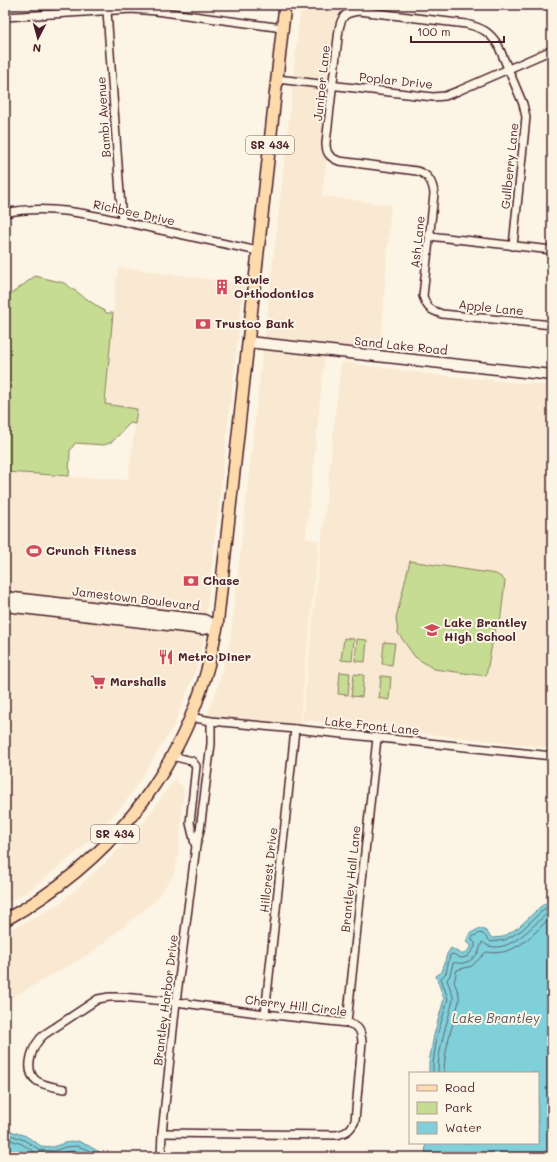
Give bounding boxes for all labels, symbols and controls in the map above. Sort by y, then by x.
north arrow [18,18,58,58]
scale bar [411,18,504,44]
text: 100 m [417,23,451,39]
text: N [32,41,42,56]
street label: Juniper Lane [309,44,333,122]
street label: Poplar Drive [359,68,434,92]
street label: Bambi Avenue [92,76,114,158]
street label: Gullberry Lane [497,122,521,210]
road number: SR 434 [246,136,294,154]
street label: Richbee Drive [92,196,177,229]
street label: Ash Lane [406,215,428,269]
place label: Rawle Orthodontics [234,271,314,301]
building icon: Rawle Orthodontics [213,278,231,296]
street label: Apple Lane [458,296,524,318]
bank icon: Trustco Bank [194,315,212,333]
place label: Trustco Bank [215,315,294,331]
street label: Sand Lake Road [354,332,449,358]
sports icon: Crunch Fitness [25,542,43,560]
place label: Crunch Fitness [46,542,137,558]
bank icon: Chase [182,572,200,590]
place label: Chase [203,572,239,588]
street label: Jamestown Boulevard [72,582,201,614]
place label: Lake Brantley High School [444,614,528,644]
school or university icon: Lake Brantley High School [423,621,441,639]
restaurant icon: Metro Diner [157,648,175,666]
place label: Metro Diner [178,648,251,664]
supermarket icon: Marshalls [89,673,107,691]
place label: Marshalls [110,673,166,689]
street label: Lake Front Lane [324,712,420,738]
road number: SR 434 [91,825,139,843]
street label: Brantley Hall Lane [336,825,364,933]
street label: Hillcrest Drive [256,827,280,913]
street label: Brantley Harbor Drive [149,933,181,1066]
street label: Cherry Hill Circle [244,991,348,1019]
water label: Lake Brantley [452,1009,540,1026]
legend [409,1072,539,1144]
text: Road [445,1079,475,1095]
text: Park [445,1099,472,1115]
text: Water [445,1119,482,1135]

